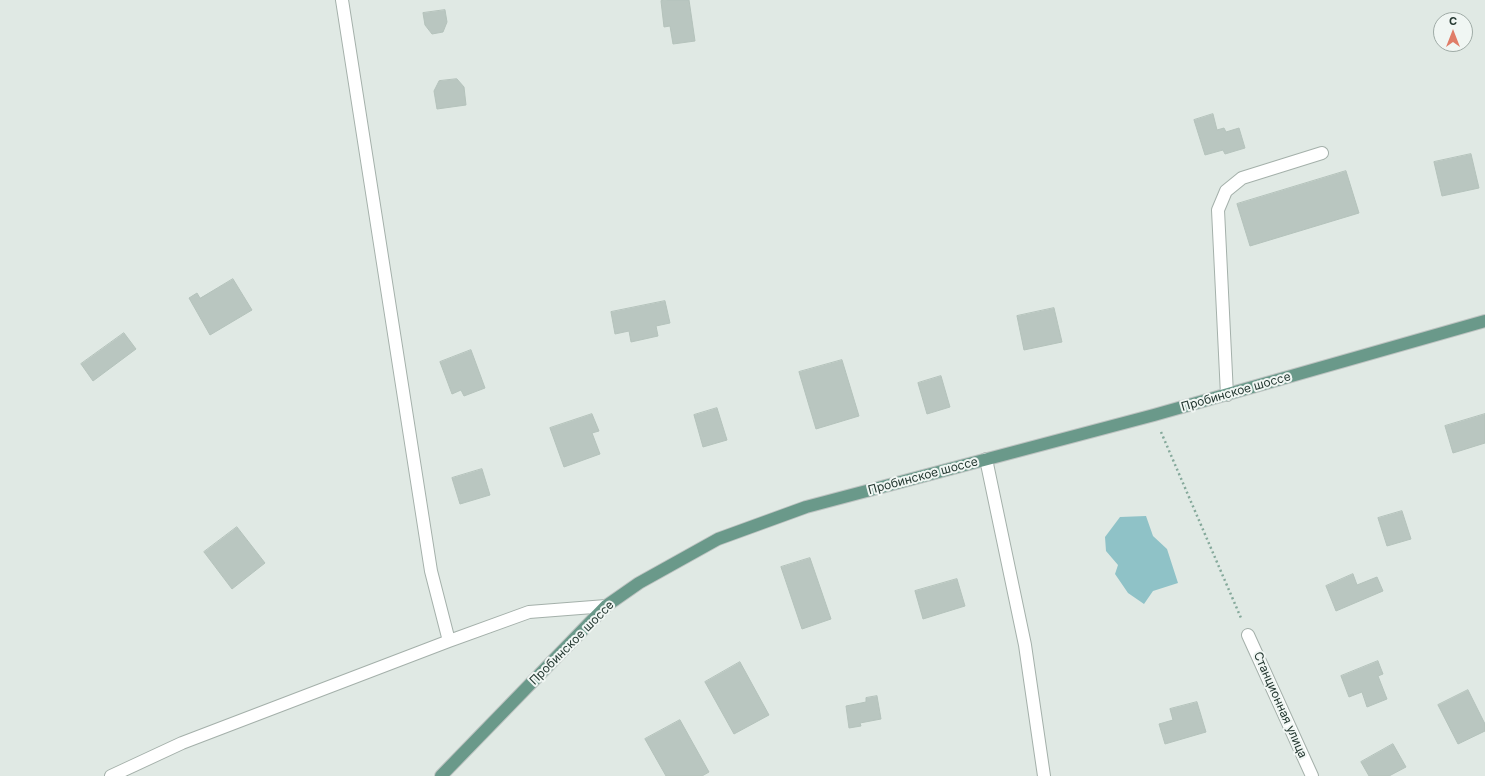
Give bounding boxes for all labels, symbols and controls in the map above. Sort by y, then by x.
north arrow [1433,12,1473,52]
text: С [1449,14,1457,28]
street label: Пробинское шоссе [1180,369,1292,415]
street label: Пробинское шоссе [866,454,980,498]
street label: Пробинское шоссе [527,598,617,688]
street label: Станционная улица [1250,650,1310,760]

